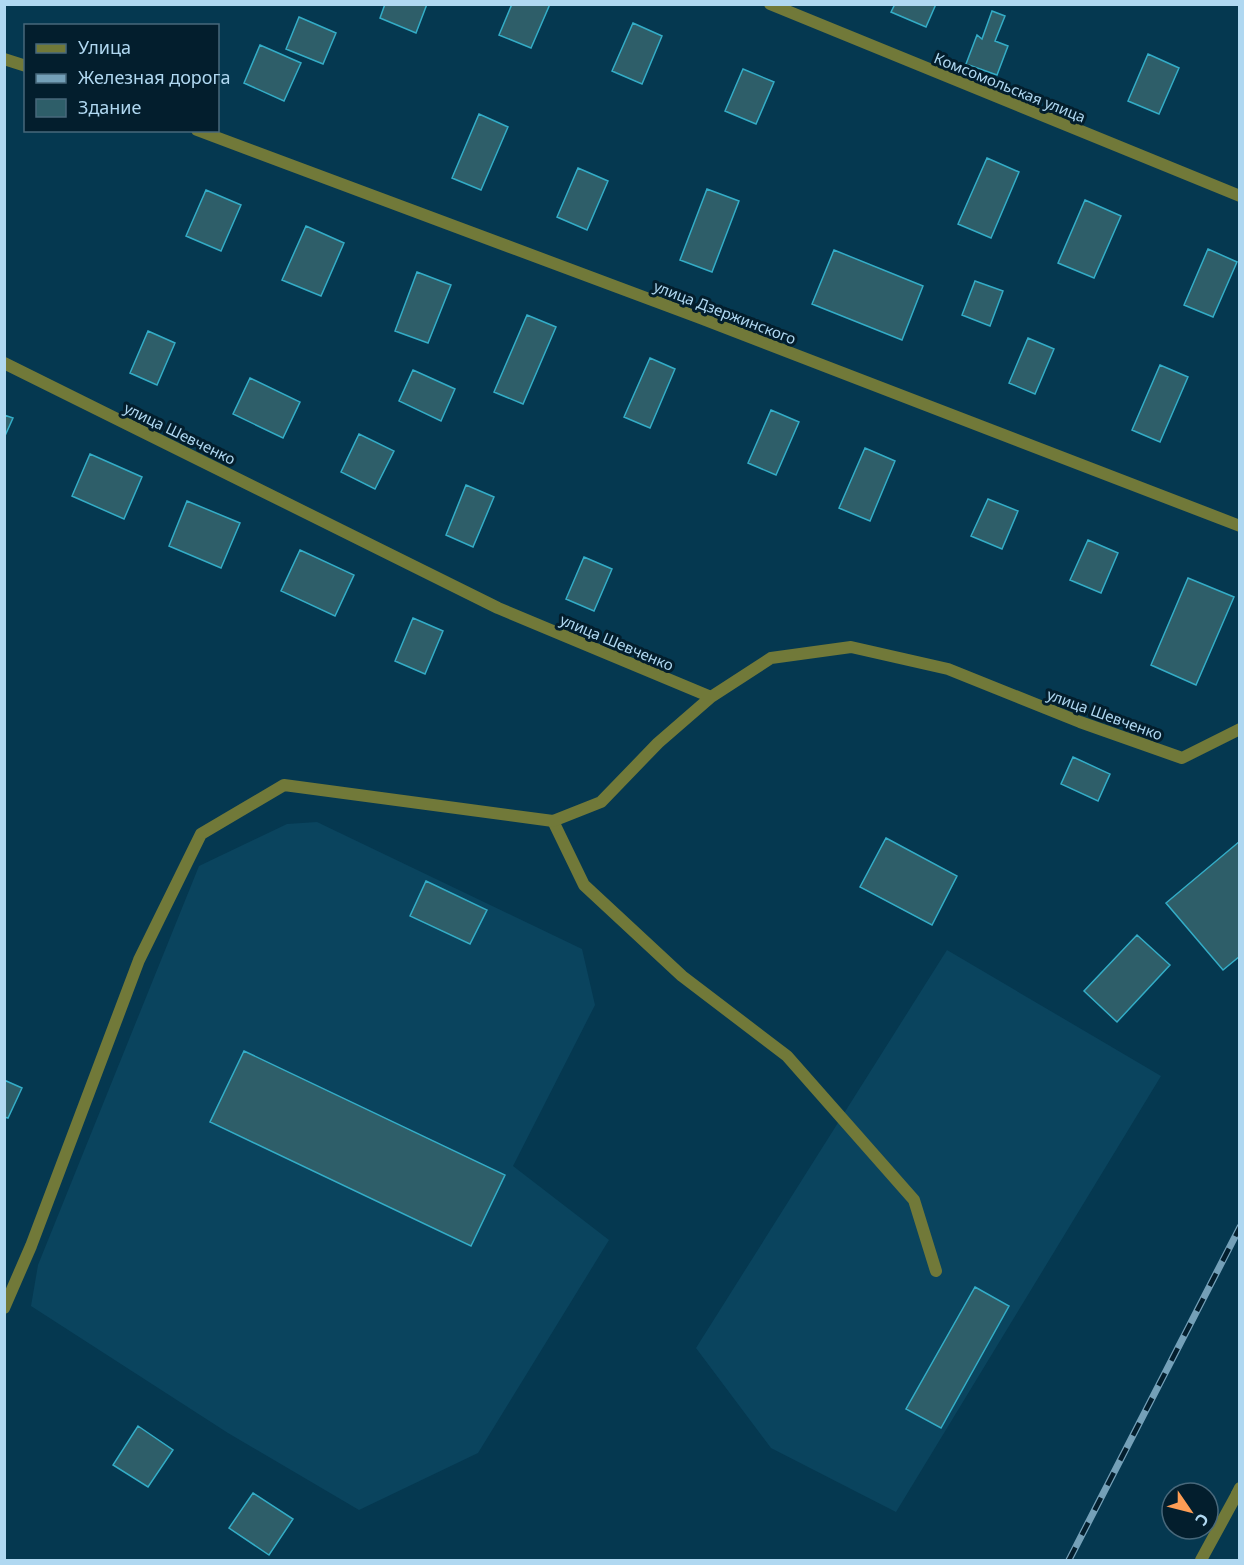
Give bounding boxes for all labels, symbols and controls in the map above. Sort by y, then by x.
legend [24,24,219,132]
text: Улица [78,35,131,59]
street label: Комсомольская улица [931,47,1089,127]
text: Железная дорога [78,65,230,89]
text: Здание [78,95,142,119]
street label: улица Дзержинского [651,276,799,348]
street label: улица Шевченко [121,397,239,469]
street label: улица Шевченко [557,609,677,675]
street label: улица Шевченко [1044,684,1166,744]
north arrow [1160,1481,1220,1541]
text: С [1190,1509,1214,1530]

